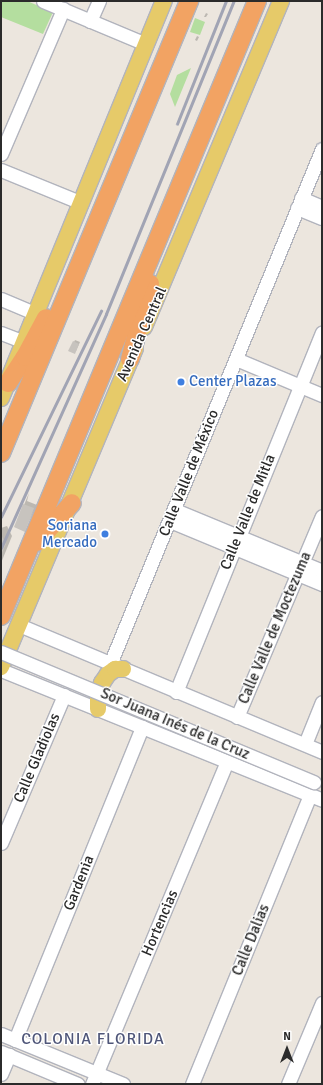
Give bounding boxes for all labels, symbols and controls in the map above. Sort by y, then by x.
street label: Avenida Central [113,284,171,384]
place label: Center Plazas [189,373,276,391]
marker: Center Plazas [176,377,186,387]
street label: Calle Valle de México [155,407,223,539]
street label: Calle Valle de Mitla [217,452,279,572]
place label: Soriana Mercado [42,516,97,551]
marker: Soriana Mercado [100,529,110,539]
street label: Calle Valle de Moctezuma [235,549,315,707]
street label: Sor Juana Inés de la Cruz [98,684,252,764]
street label: Calle Gladiolas [10,710,64,806]
street label: Gardenia [60,853,98,913]
street label: Hortencias [138,887,182,959]
street label: Calle Dalias [228,902,274,978]
district label: COLONIA FLORIDA [21,1029,165,1049]
north arrow [267,1029,307,1069]
text: N [283,1030,291,1043]

